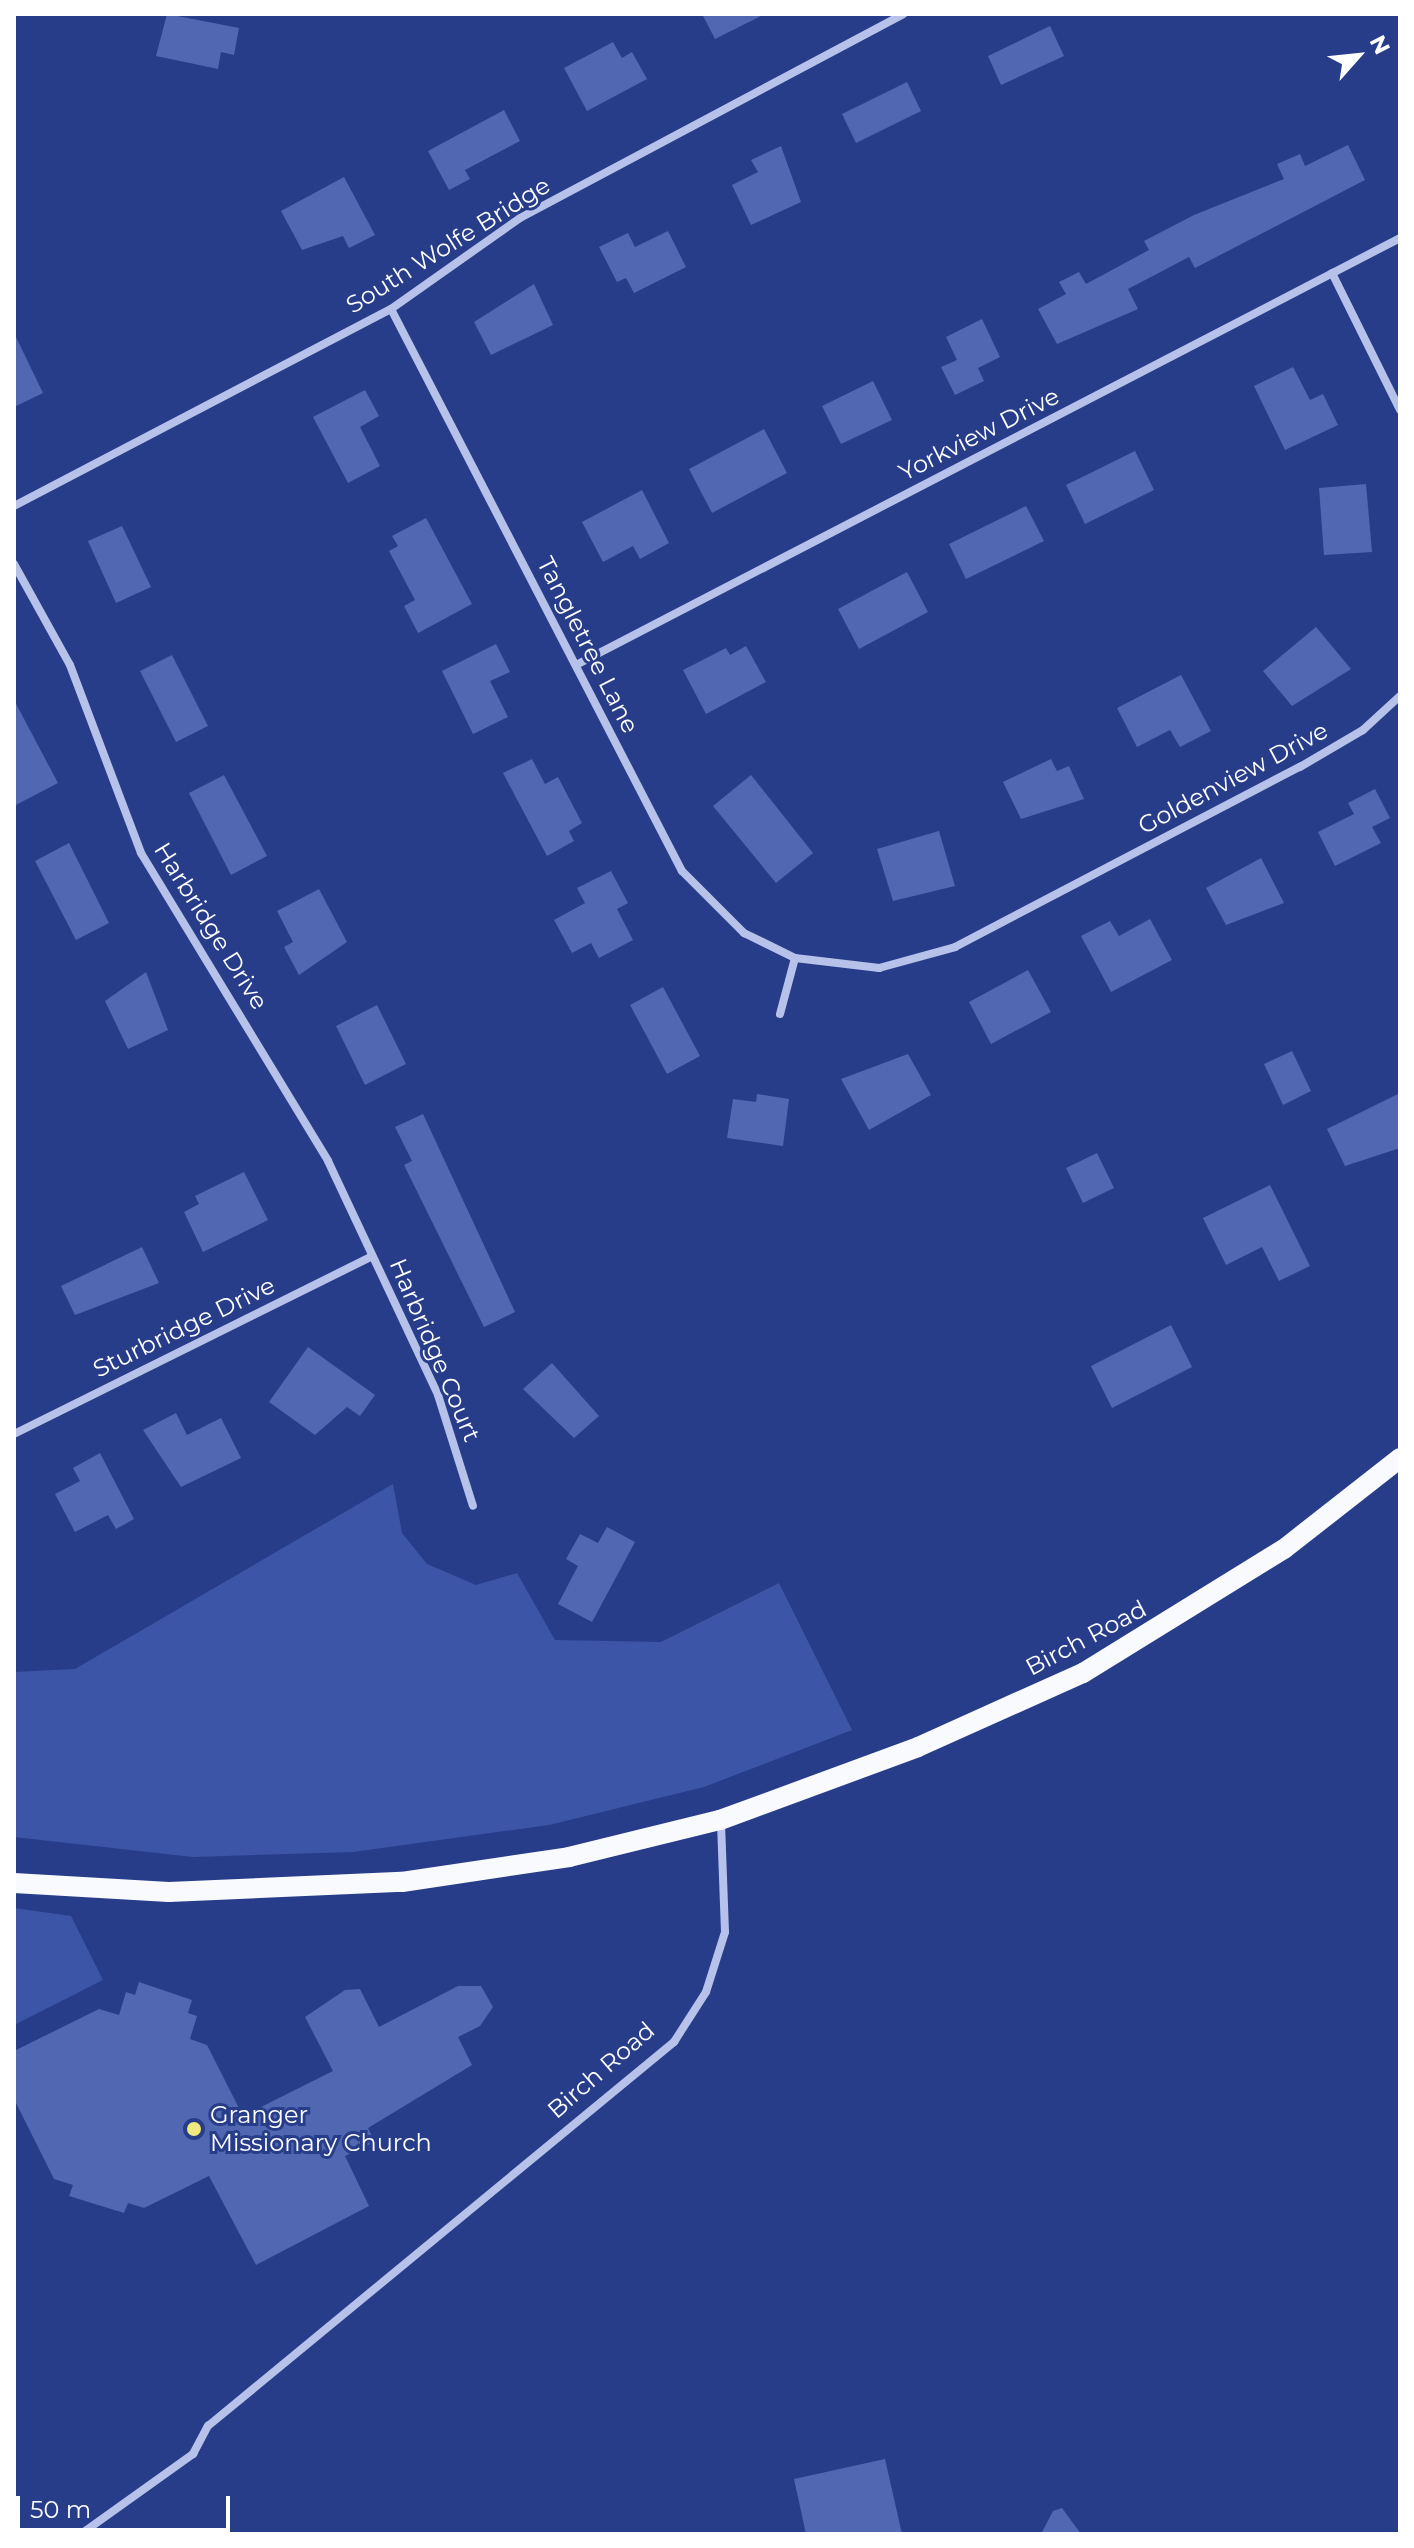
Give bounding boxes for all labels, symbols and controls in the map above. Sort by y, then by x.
north arrow [1318,16,1398,96]
text: N [1364,31,1396,59]
street label: South Wolfe Bridge [341,171,555,319]
street label: Yorkview Drive [894,381,1064,487]
street label: Tangletree Lane [531,552,645,738]
street label: Goldenview Drive [1133,716,1333,840]
street label: Harbridge Drive [148,837,274,1015]
street label: Harbridge Court [383,1254,487,1446]
street label: Sturbridge Drive [88,1271,280,1383]
street label: Birch Road [1021,1594,1151,1682]
street label: Birch Road [542,2016,660,2124]
place label: Granger Missionary Church [210,2101,432,2157]
marker: Granger Missionary Church [185,2120,203,2138]
scale bar [20,2480,234,2530]
text: 50 m [30,2495,91,2524]

